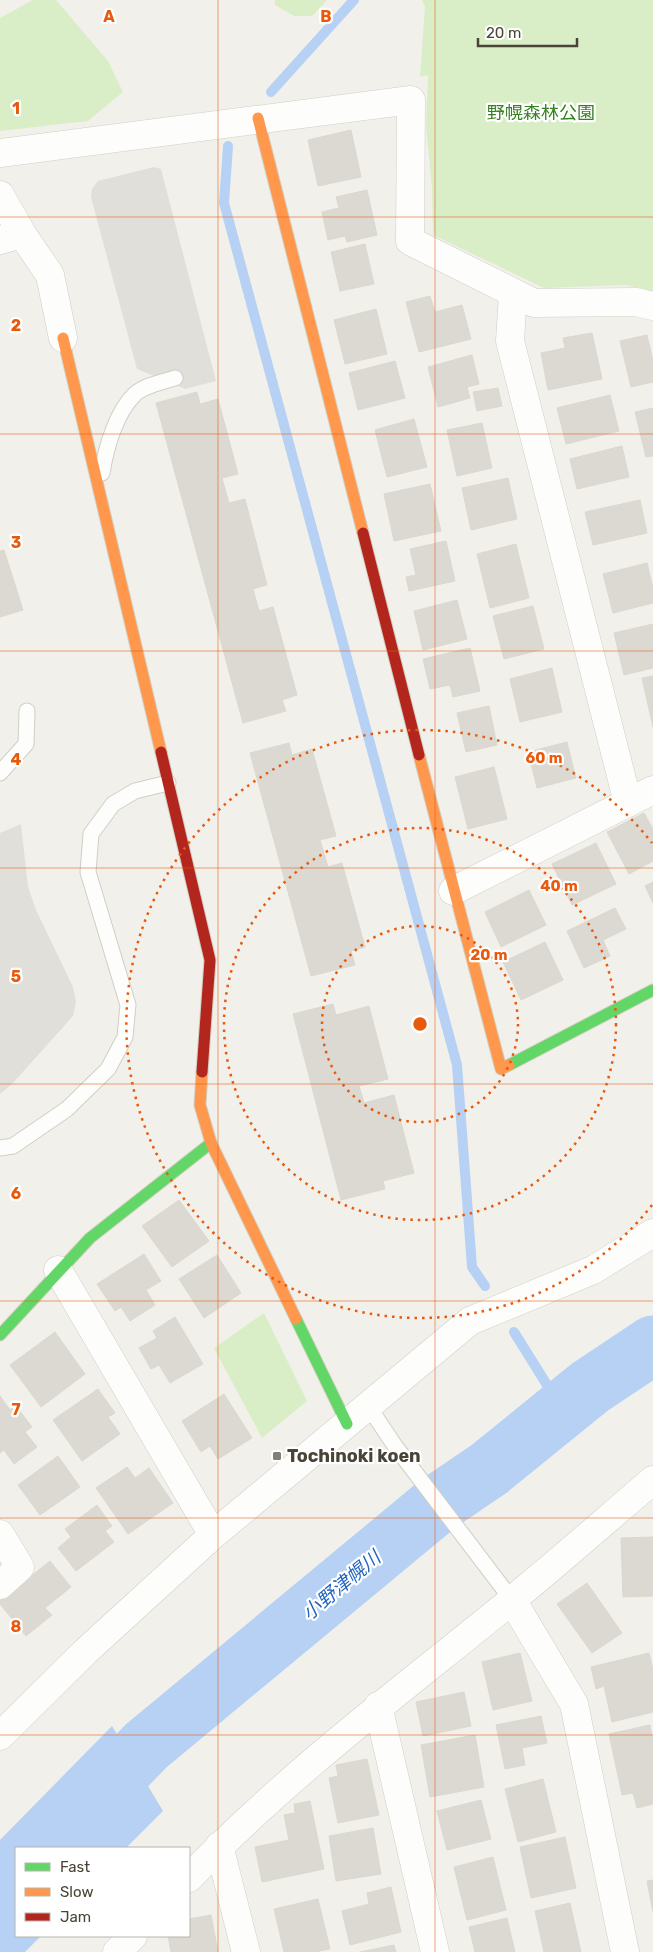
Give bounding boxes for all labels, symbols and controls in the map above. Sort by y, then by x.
text: A [103,7,115,26]
text: B [320,7,332,26]
scale bar [478,15,577,47]
text: 20 m [486,24,521,42]
text: 1 [12,99,20,118]
park label: 野幌森林公園 [487,102,595,124]
text: 2 [11,316,21,335]
text: 3 [11,533,21,552]
text: 60 m [526,749,562,767]
text: 4 [11,750,22,769]
text: 40 m [540,877,578,895]
text: 20 m [471,946,507,964]
text: 5 [11,967,21,986]
centre of rings [411,1015,429,1033]
text: 6 [11,1184,21,1203]
text: 7 [11,1400,21,1419]
place label: Tochinoki koen [287,1445,421,1467]
marker: Tochinoki koen [271,1450,283,1462]
water label: 小野津幌川 [298,1545,387,1625]
text: 8 [11,1617,22,1636]
legend [15,1847,190,1937]
text: Fast [60,1858,90,1876]
text: Slow [60,1883,93,1901]
text: Jam [60,1908,91,1926]

